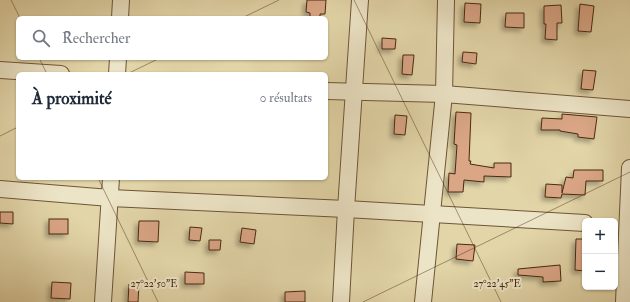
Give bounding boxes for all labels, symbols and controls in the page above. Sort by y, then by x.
search box [16,16,328,60]
icon: search [30,27,52,49]
text: Rechercher [62,29,130,48]
text: À proximité [32,88,112,109]
text: 0 résultats [260,90,312,106]
map controls [582,218,618,290]
button: + [582,218,618,254]
button: − [582,254,618,290]
text: 27°22'50"E [131,278,177,290]
text: 27°22'45"E [473,278,521,290]

